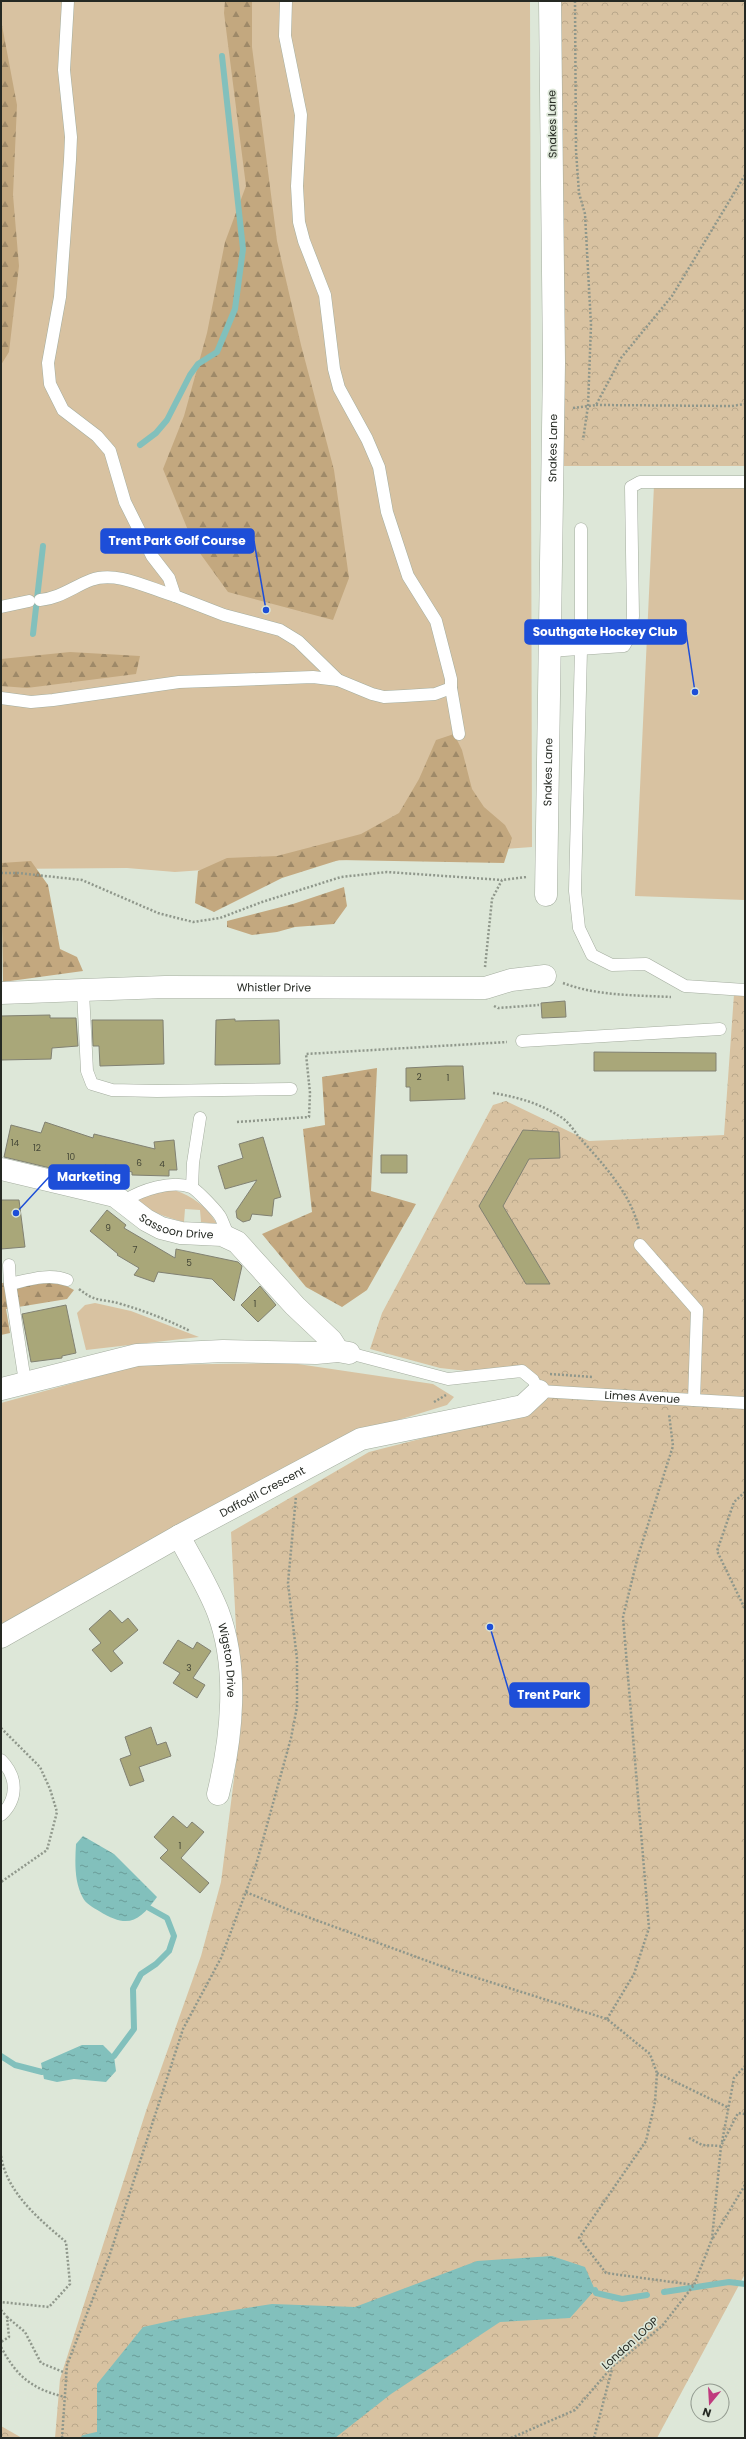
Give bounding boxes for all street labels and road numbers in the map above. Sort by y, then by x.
street label: Snakes Lane [543,90,561,158]
street label: Snakes Lane [544,414,561,482]
street label: Snakes Lane [539,738,556,806]
street label: Whistler Drive [237,979,311,995]
street label: Sassoon Drive [136,1209,214,1243]
street label: Limes Avenue [604,1387,681,1407]
street label: Daffodil Crescent [217,1462,308,1521]
street label: Wigston Drive [214,1621,239,1698]
street label: London LOOP [598,2313,662,2373]

